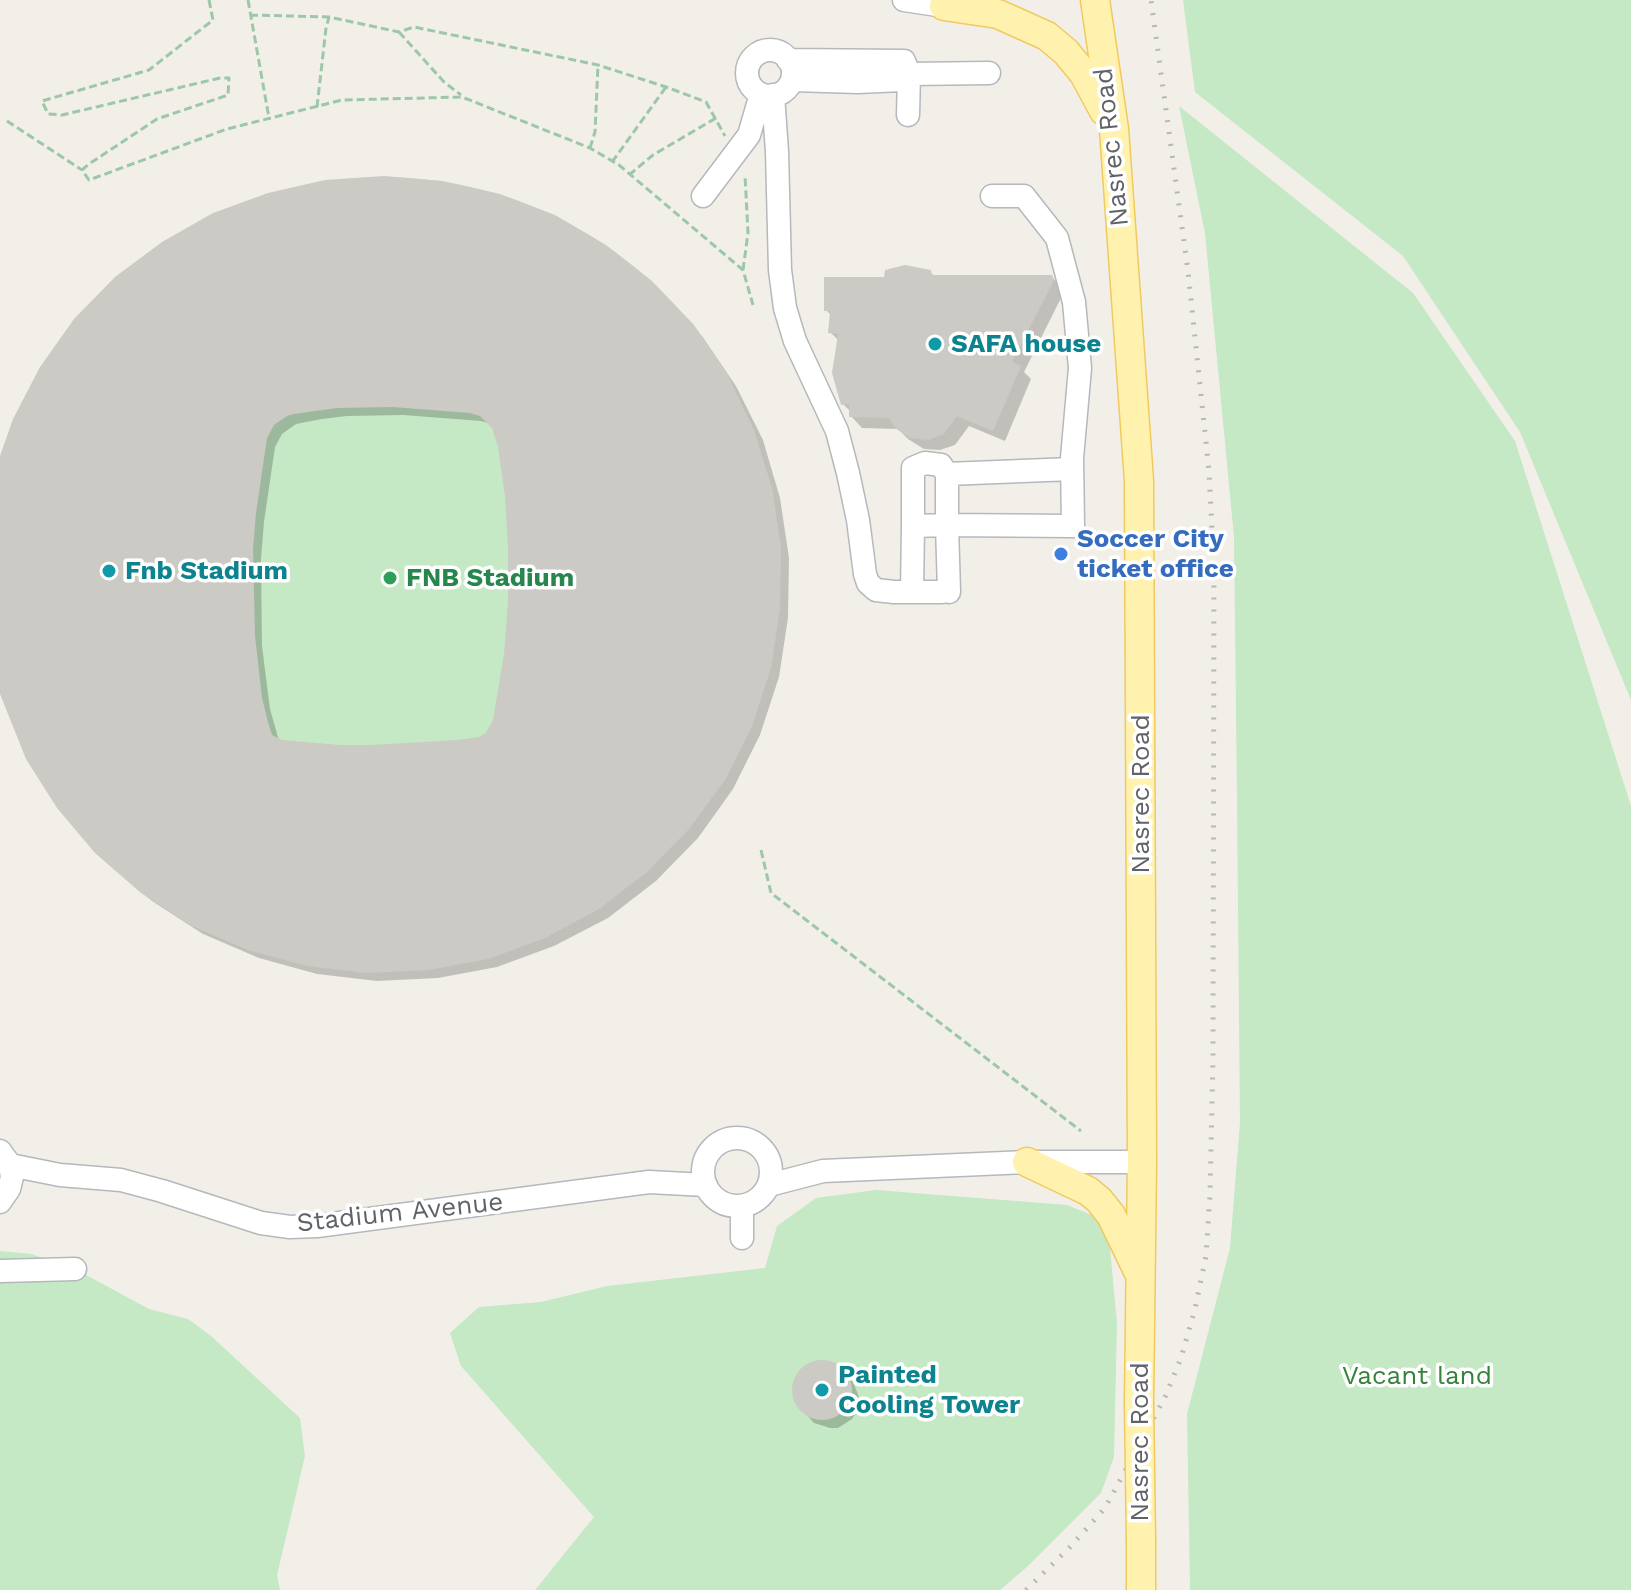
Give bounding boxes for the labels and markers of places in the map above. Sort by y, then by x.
place label: SAFA house [951,328,1101,360]
marker: SAFA house [926,335,944,353]
place label: Soccer City ticket office [1077,523,1234,584]
marker: Soccer City ticket office [1052,545,1070,563]
place label: Fnb Stadium [125,555,288,587]
marker: Fnb Stadium [100,562,118,580]
place label: FNB Stadium [406,562,574,594]
marker: FNB Stadium [381,569,399,587]
place label: Painted Cooling Tower [838,1359,1020,1420]
marker: Painted Cooling Tower [813,1381,831,1399]

